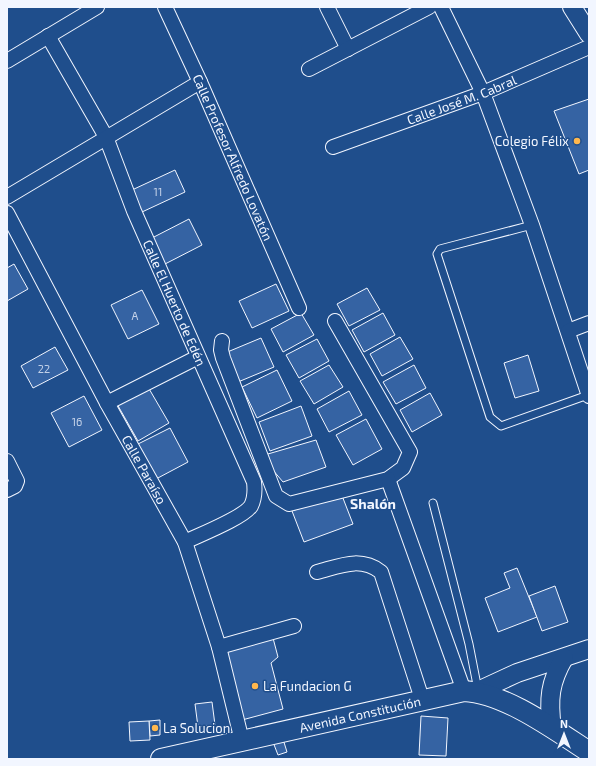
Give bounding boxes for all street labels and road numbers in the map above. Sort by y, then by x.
street label: Calle José M. Cabral [405,71,519,128]
street label: Calle Profesor Alfredo Lovatón [189,72,276,243]
street label: Calle El Huerto de Edén [140,237,210,368]
street label: Calle Paraíso [119,432,170,507]
street label: Avenida Constitución [298,693,422,736]

